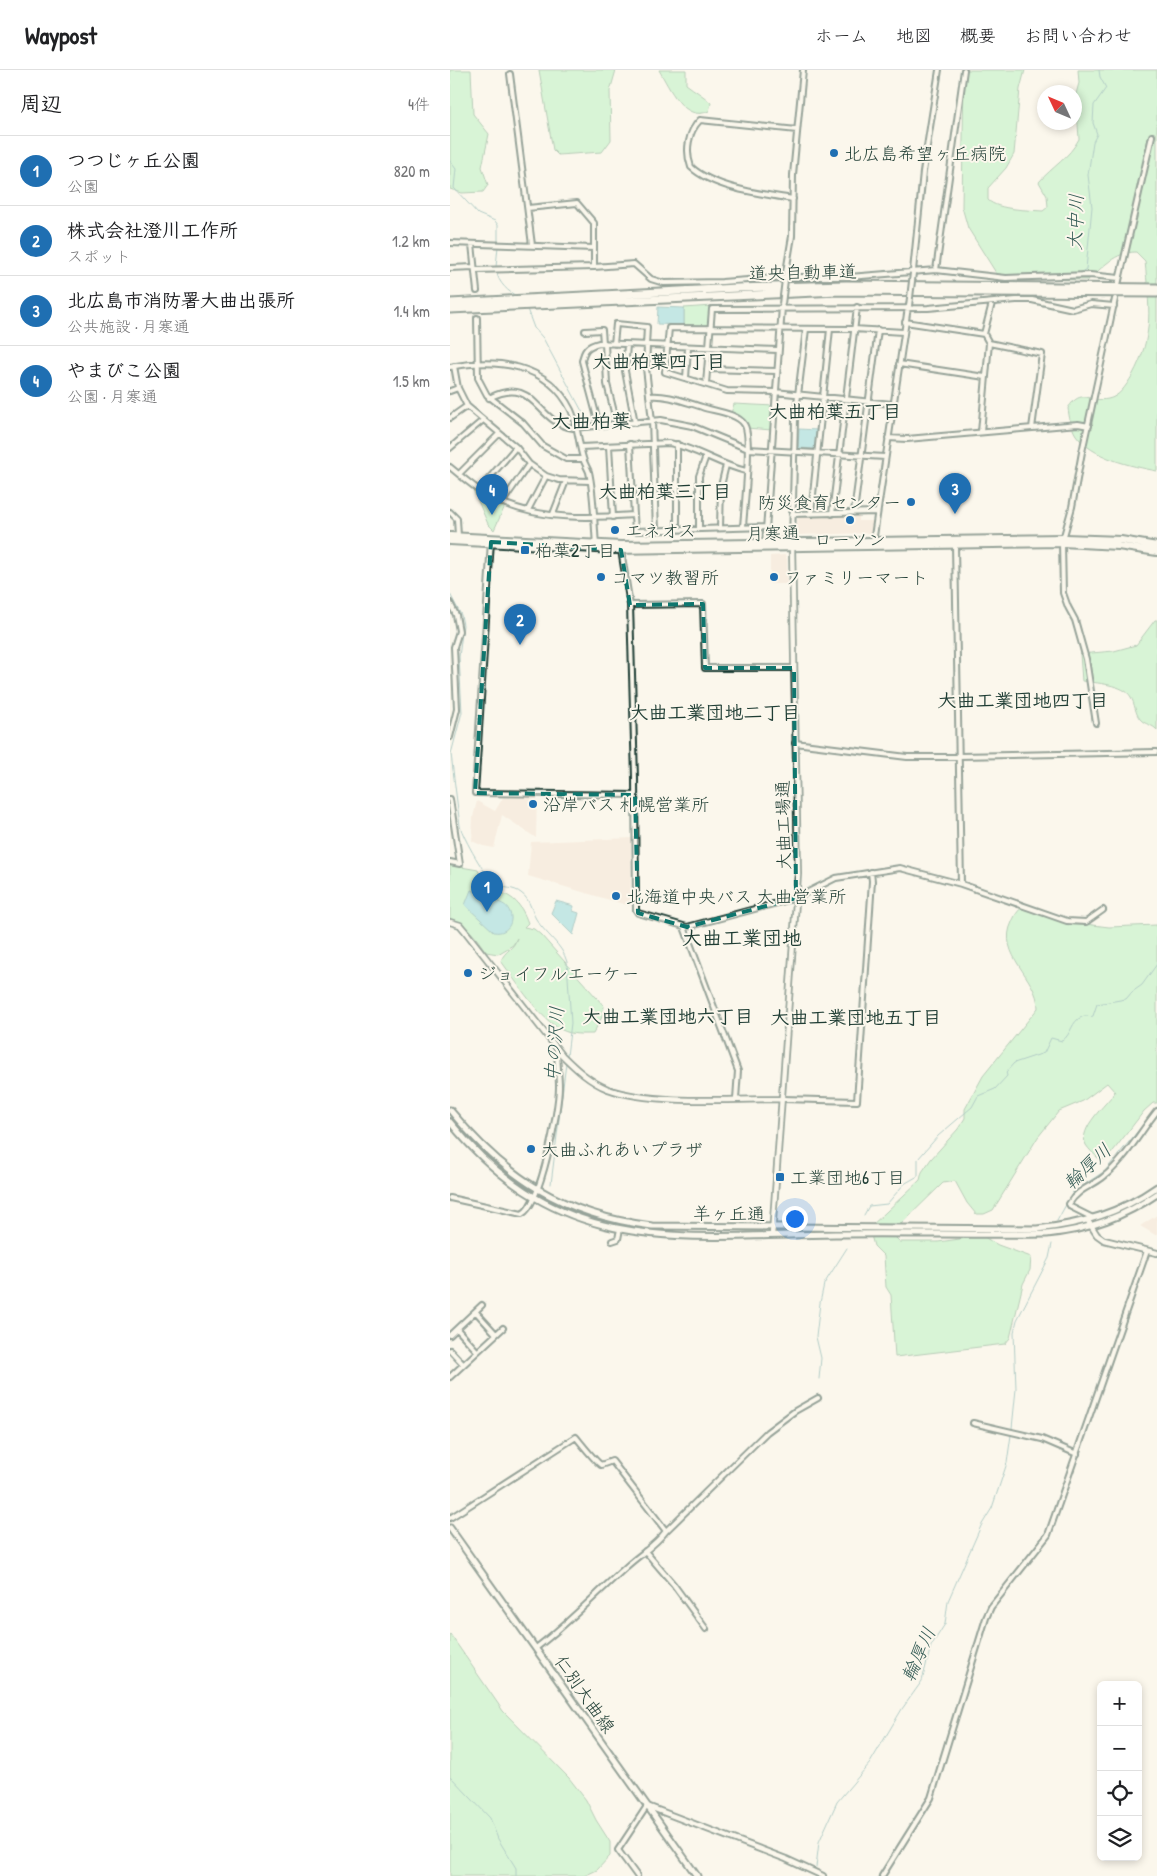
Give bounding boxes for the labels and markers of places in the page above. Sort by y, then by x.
place label: 北広島希望ヶ丘病院 [844,141,1006,166]
marker: 北広島希望ヶ丘病院 [828,147,840,159]
pin: 3 [939,473,971,514]
pin: 4 [476,474,508,515]
place label: 防災食育センター [758,490,901,515]
marker: 防災食育センター [905,496,917,508]
marker: ローソン [844,514,856,526]
place label: エネオス [625,518,696,543]
marker: エネオス [609,524,621,536]
place label: ローソン [814,527,886,552]
place label: 柏葉2丁目 [535,538,615,563]
marker: 柏葉2丁目 [519,544,531,556]
place label: コマツ教習所 [611,565,719,590]
place label: ファミリーマート [784,565,928,590]
marker: コマツ教習所 [595,571,607,583]
marker: ファミリーマート [768,571,780,583]
pin: 2 [504,604,536,645]
place label: 沿岸バス 札幌営業所 [543,792,709,817]
marker: 沿岸バス 札幌営業所 [527,798,539,810]
pin: 1 [471,871,503,912]
place label: 北海道中央バス 大曲営業所 [626,884,846,909]
marker: 北海道中央バス 大曲営業所 [610,890,622,902]
place label: ジョイフルエーケー [478,961,639,986]
marker: ジョイフルエーケー [462,967,474,979]
place label: 大曲ふれあいプラザ [541,1137,703,1162]
marker: 大曲ふれあいプラザ [525,1143,537,1155]
place label: 工業団地6丁目 [790,1165,905,1190]
marker: 工業団地6丁目 [774,1171,786,1183]

